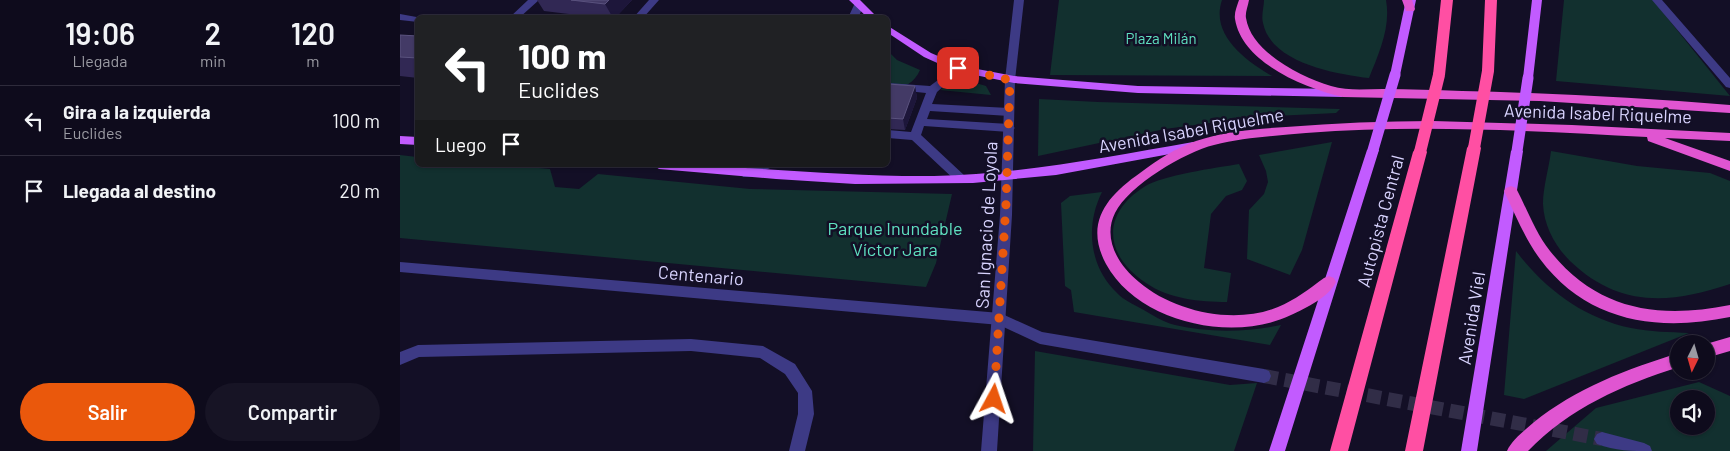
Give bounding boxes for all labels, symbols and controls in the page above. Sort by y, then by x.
text: 19:06 [65,15,135,51]
text: 2 [205,15,221,51]
text: 120 [291,15,335,51]
park label: Plaza Milán [1125,29,1197,47]
text: 100 m [518,34,607,76]
icon: left [435,35,500,100]
pin [937,47,979,89]
text: Llegada [72,51,127,70]
text: min [200,51,226,70]
text: m [306,51,320,70]
icon: arrive [944,54,972,82]
text: Euclides [518,76,599,102]
street label: Avenida Isabel Riquelme [1504,99,1692,127]
text: Gira a la izquierda [63,100,211,123]
street label: Avenida Isabel Riquelme [1097,103,1285,157]
icon: left [20,107,48,135]
text: 100 m [332,109,380,132]
text: Euclides [63,123,122,142]
icon: arrive [497,130,525,158]
text: Luego [435,133,487,156]
street label: San Ignacio de Loyola [971,141,1001,309]
street label: Autopista Central [1352,153,1408,289]
icon: arrive [20,177,48,205]
text: Llegada al destino [63,179,216,202]
text: 20 m [340,179,380,202]
park label: Parque Inundable Víctor Jara [827,217,963,260]
street label: Centenario [657,260,745,290]
street label: Avenida Viel [1453,270,1489,366]
north arrow [1670,335,1715,380]
map controls [1670,335,1715,435]
position arrow [967,372,1019,424]
button: Salir [20,383,195,441]
button: Compartir [205,383,380,441]
button: sound [1670,390,1715,435]

